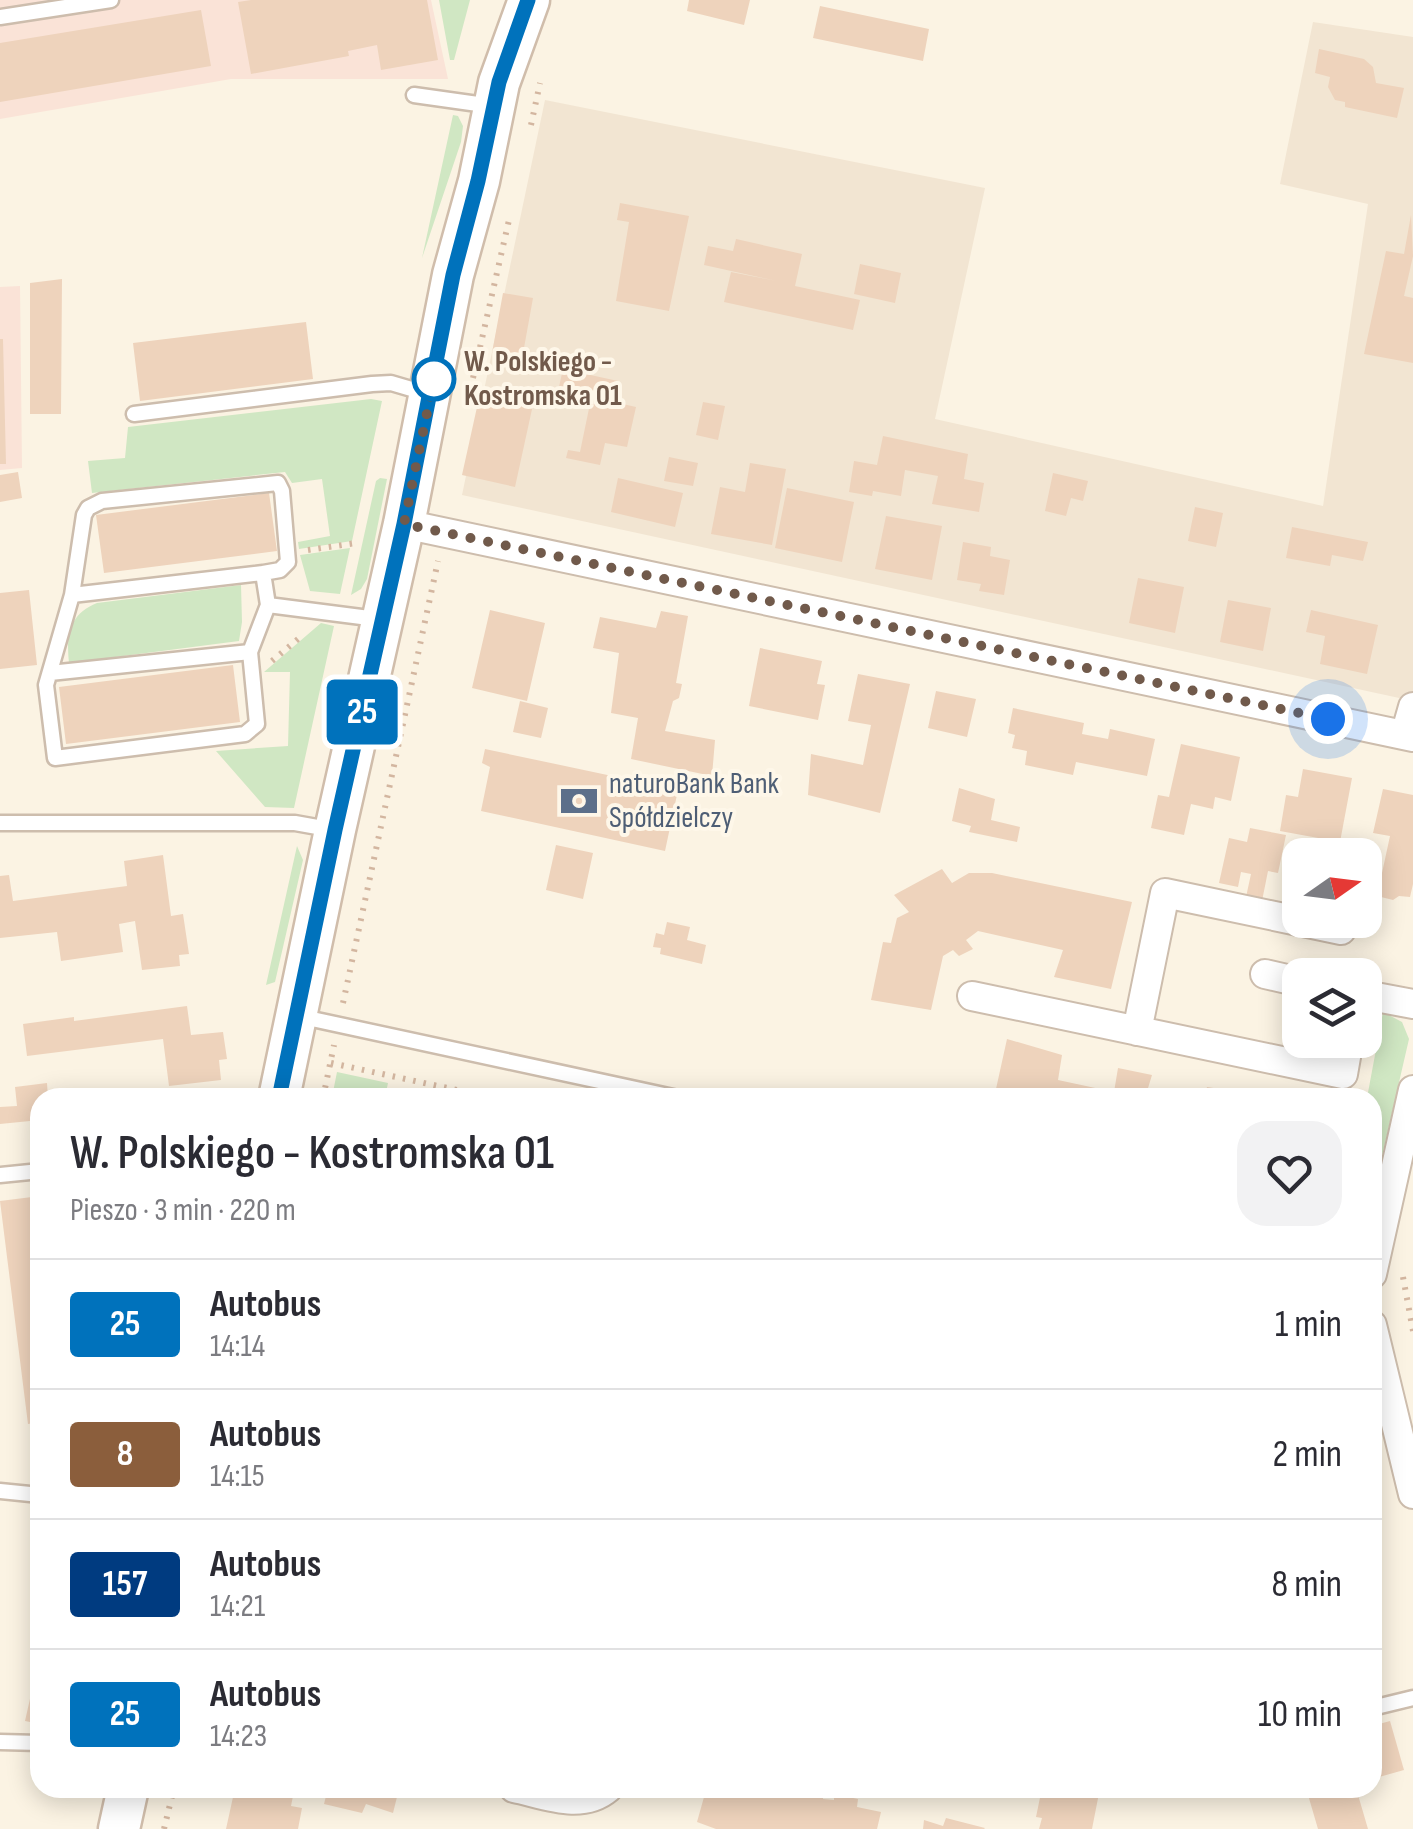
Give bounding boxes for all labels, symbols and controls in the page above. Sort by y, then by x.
place label: W. Polskiego - Kostromska 01 [464,344,622,414]
marker: W. Polskiego - Kostromska 01 [413,358,455,400]
line badge: 25 [317,680,407,744]
text: 25 [347,691,377,734]
your location [1303,694,1353,744]
place label: naturoBank Bank Spółdzielczy [609,766,780,836]
bank icon: naturoBank Bank Spółdzielczy [558,780,600,822]
north arrow [1282,838,1382,938]
map controls [1282,838,1382,1058]
button: layers [1282,958,1382,1058]
button: heart [1237,1121,1342,1226]
text: W. Polskiego - Kostromska 01 [70,1125,554,1182]
text: Pieszo · 3 min · 220 m [70,1191,296,1230]
text: Autobus [210,1282,321,1327]
text: 1 min [1275,1302,1342,1347]
text: 25 [110,1303,140,1346]
text: 14:14 [210,1327,265,1366]
text: Autobus [210,1412,321,1457]
text: 2 min [1273,1432,1342,1477]
text: 8 [117,1433,133,1476]
text: 14:15 [210,1457,265,1496]
text: Autobus [210,1542,321,1587]
text: 8 min [1272,1562,1342,1607]
text: 157 [103,1563,147,1606]
text: 14:21 [210,1587,265,1626]
text: Autobus [210,1672,321,1717]
text: 10 min [1258,1692,1342,1737]
text: 25 [110,1693,140,1736]
text: 14:23 [210,1717,267,1756]

